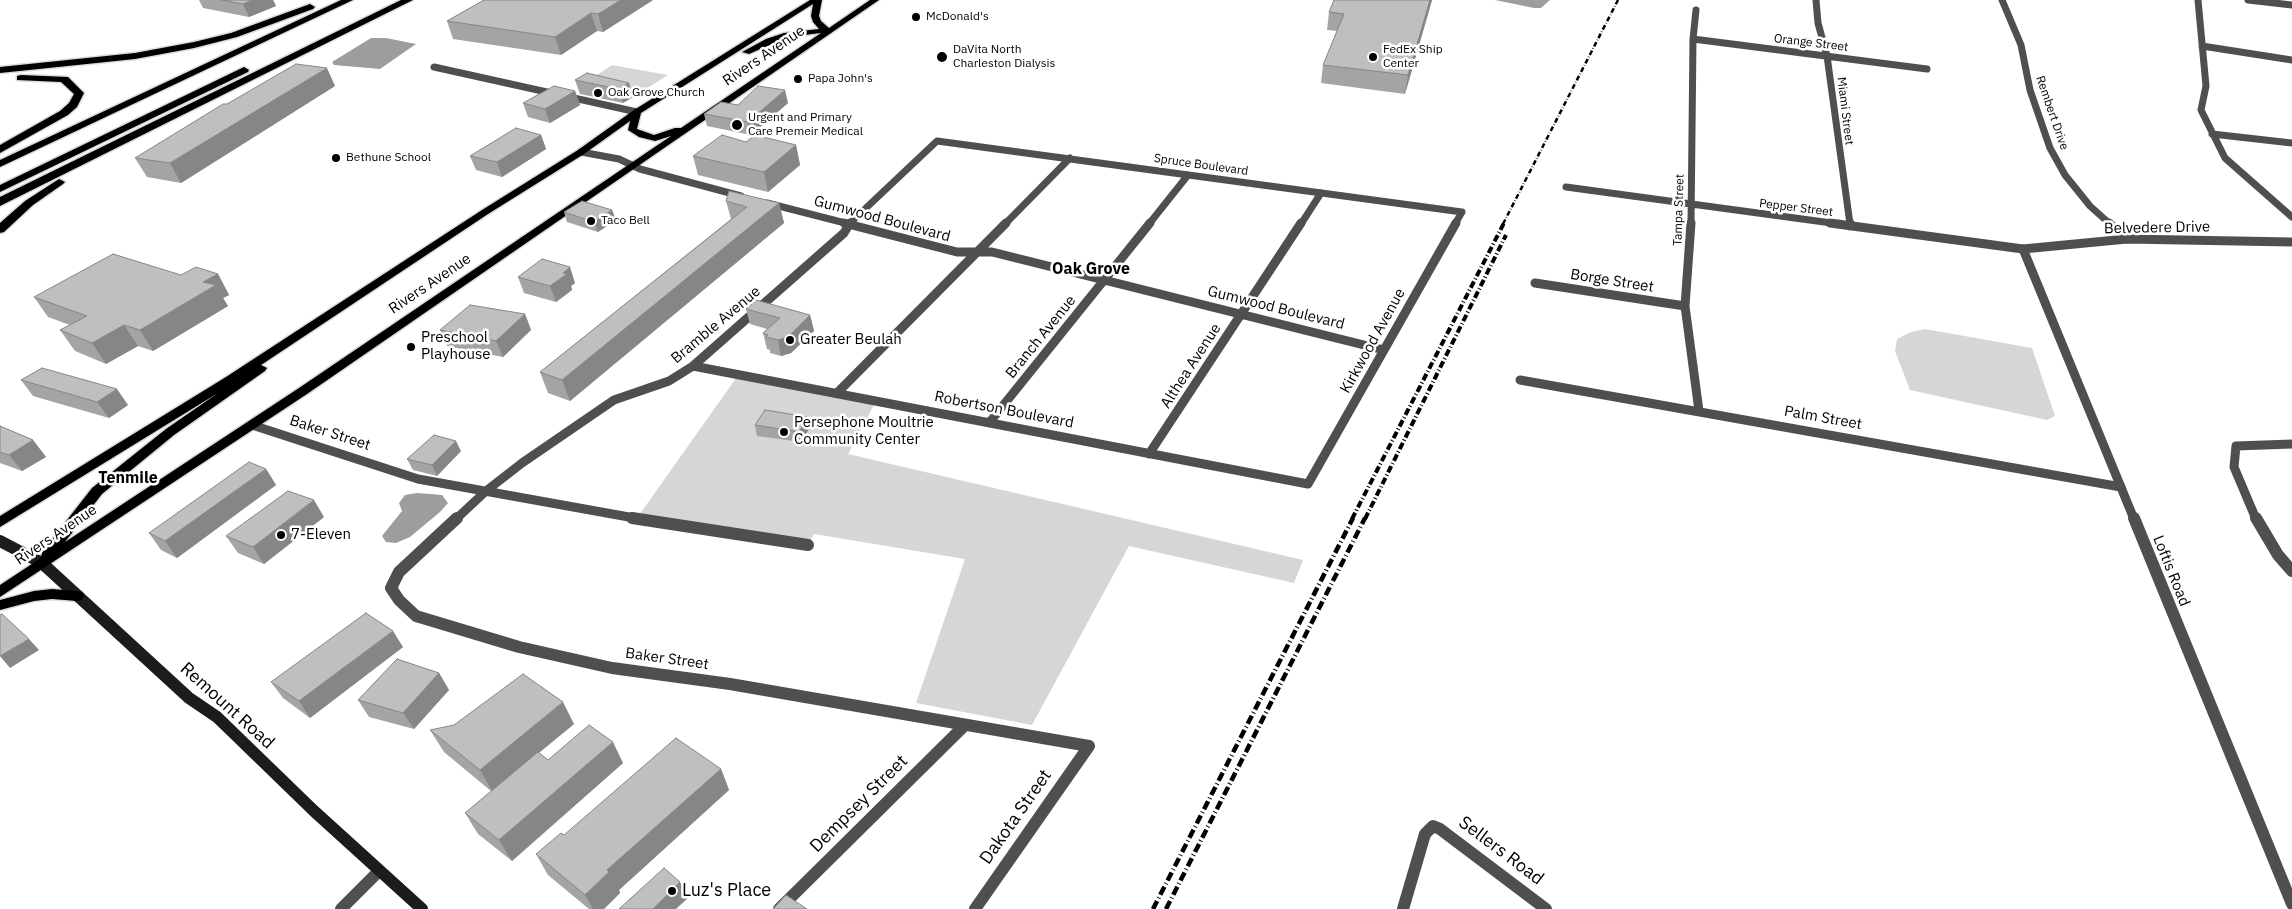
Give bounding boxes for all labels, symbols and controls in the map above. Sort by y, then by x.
place label: McDonald's [926,10,989,24]
marker: McDonald's [910,11,922,23]
street label: Rivers Avenue [719,22,809,90]
street label: Orange Street [1773,31,1849,55]
place label: DaVita North Charleston Dialysis [953,43,1055,71]
place label: FedEx Ship Center [1383,43,1443,71]
marker: DaVita North Charleston Dialysis [935,50,949,64]
marker: FedEx Ship Center [1367,51,1379,63]
place label: Papa John's [808,72,873,86]
marker: Papa John's [792,73,804,85]
street label: Rembert Drive [2033,74,2071,152]
street label: Miami Street [1834,76,1856,146]
place label: Oak Grove Church [608,86,705,100]
marker: Oak Grove Church [592,87,604,99]
place label: Urgent and Primary Care Premeir Medical [748,111,863,139]
marker: Urgent and Primary Care Premeir Medical [730,118,744,132]
place label: Bethune School [346,151,431,165]
street label: Spruce Boulevard [1153,151,1249,179]
marker: Bethune School [330,152,342,164]
street label: Tampa Street [1671,174,1687,246]
street label: Gumwood Boulevard [812,192,952,246]
street label: Pepper Street [1758,196,1834,220]
place label: Taco Bell [601,214,650,228]
marker: Taco Bell [585,215,597,227]
street label: Belvedere Drive [2104,218,2210,238]
street label: Rivers Avenue [385,250,475,318]
district label: Oak Grove [1052,259,1130,279]
street label: Borge Street [1569,266,1655,296]
street label: Bramble Avenue [668,282,764,368]
street label: Gumwood Boulevard [1206,282,1346,334]
street label: Kirkwood Avenue [1337,285,1409,397]
street label: Branch Avenue [1002,292,1080,382]
street label: Althea Avenue [1157,320,1225,412]
place label: Preschool Playhouse [421,329,491,364]
place label: Greater Beulah [800,331,902,349]
marker: Greater Beulah [784,334,796,346]
marker: Preschool Playhouse [405,341,417,353]
street label: Robertson Boulevard [933,388,1075,432]
street label: Palm Street [1783,402,1863,434]
street label: Baker Street [287,411,373,455]
place label: Persephone Moultrie Community Center [794,414,934,449]
marker: Persephone Moultrie Community Center [778,426,790,438]
district label: Tenmile [98,468,158,488]
street label: Rivers Avenue [11,501,101,569]
place label: 7-Eleven [291,526,351,544]
marker: 7-Eleven [275,529,287,541]
street label: Loftis Road [2149,533,2193,609]
street label: Baker Street [624,644,710,674]
street label: Remount Road [175,658,279,754]
street label: Dempsey Street [806,751,912,857]
street label: Dakota Street [975,766,1057,868]
street label: Sellers Road [1454,812,1548,890]
place label: Luz's Place [682,880,771,902]
marker: Luz's Place [666,885,678,897]

